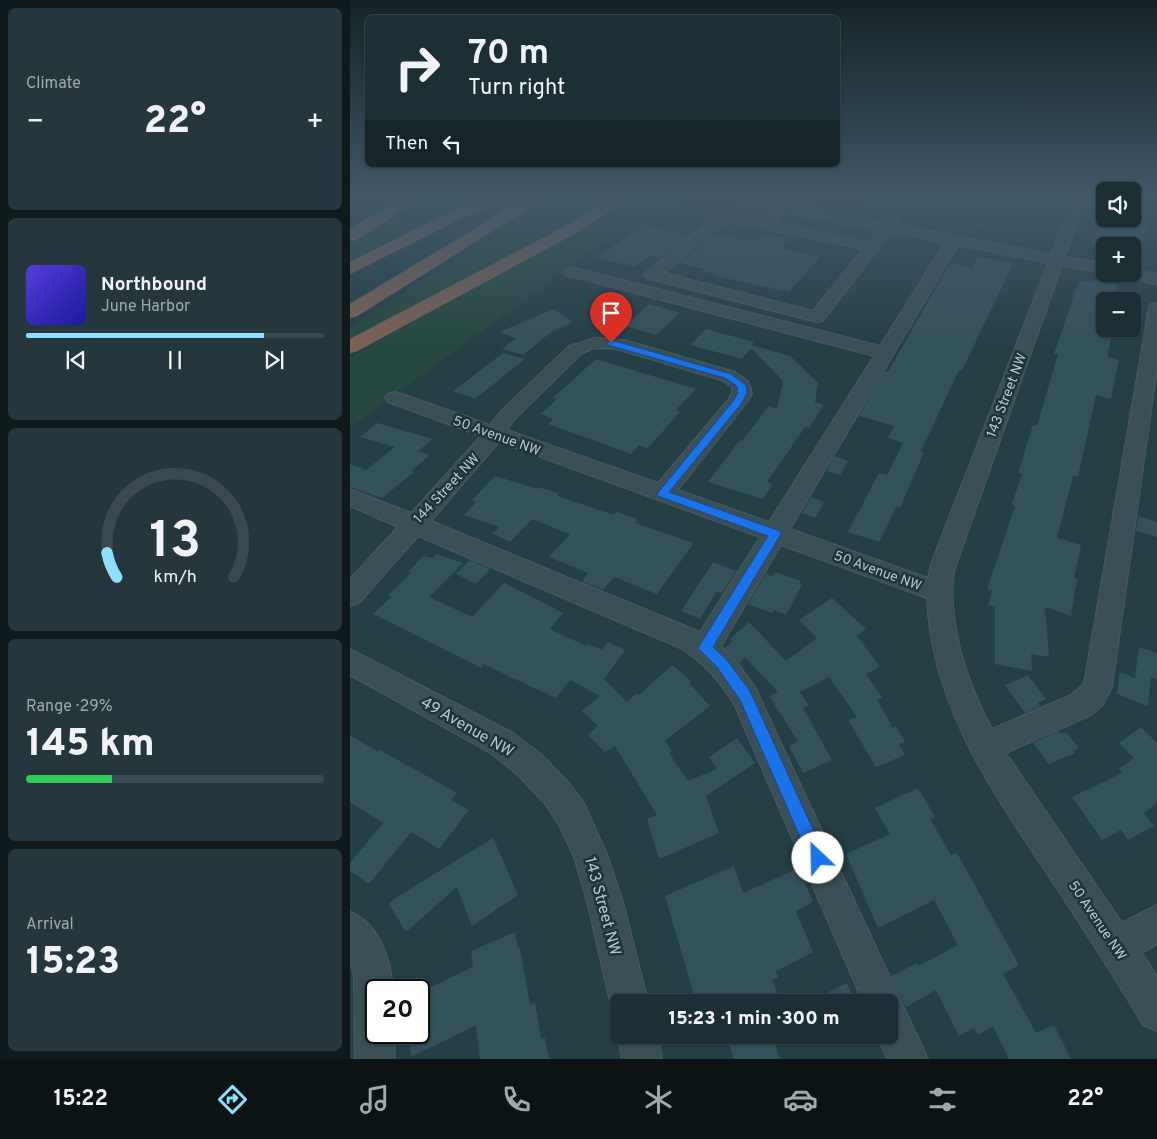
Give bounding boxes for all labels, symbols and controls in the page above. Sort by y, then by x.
text: 70 m [468,32,549,76]
icon: right [385,35,450,100]
text: Climate [26,74,81,94]
text: Turn right [468,75,565,102]
text: 22° [144,98,206,147]
text: − [26,105,44,141]
text: + [306,105,324,141]
icon: left [438,130,466,158]
text: Then [385,132,428,156]
map controls [1096,182,1141,337]
button: sound [1096,182,1141,227]
button: + [1096,237,1141,282]
text: Northbound [101,273,207,297]
pin [590,292,632,343]
button: − [1096,292,1141,337]
text: June Harbor [101,297,190,317]
icon: arrive [597,299,625,327]
icon: previous [62,346,90,374]
icon: pause [161,346,189,374]
icon: next [260,346,288,374]
street label: 143 Street NW [984,351,1031,440]
street label: 50 Avenue NW [450,413,543,460]
street label: 144 Street NW [411,451,484,527]
text: 13 [149,510,201,576]
street label: 50 Avenue NW [831,548,924,595]
text: km/h [153,566,197,589]
street label: 49 Avenue NW [417,693,517,762]
text: Range · 29% [26,697,113,717]
text: 145 km [26,721,155,770]
position arrow [791,831,843,883]
street label: 143 Street NW [579,855,625,958]
street label: 50 Avenue NW [1064,878,1130,964]
text: Arrival [26,915,74,935]
text: 15:23 [26,939,120,988]
speed limit sign: 20 [365,979,430,1044]
text: 15:23 · 1 min · 300 m [669,1007,839,1031]
icon: directions [215,1082,250,1117]
icon: music [357,1082,392,1117]
icon: phone [499,1082,534,1117]
icon: climate [641,1082,676,1117]
icon: car [783,1082,818,1117]
icon: filters [925,1082,960,1117]
text: 15:22 [54,1086,108,1113]
text: 22° [1067,1086,1103,1113]

